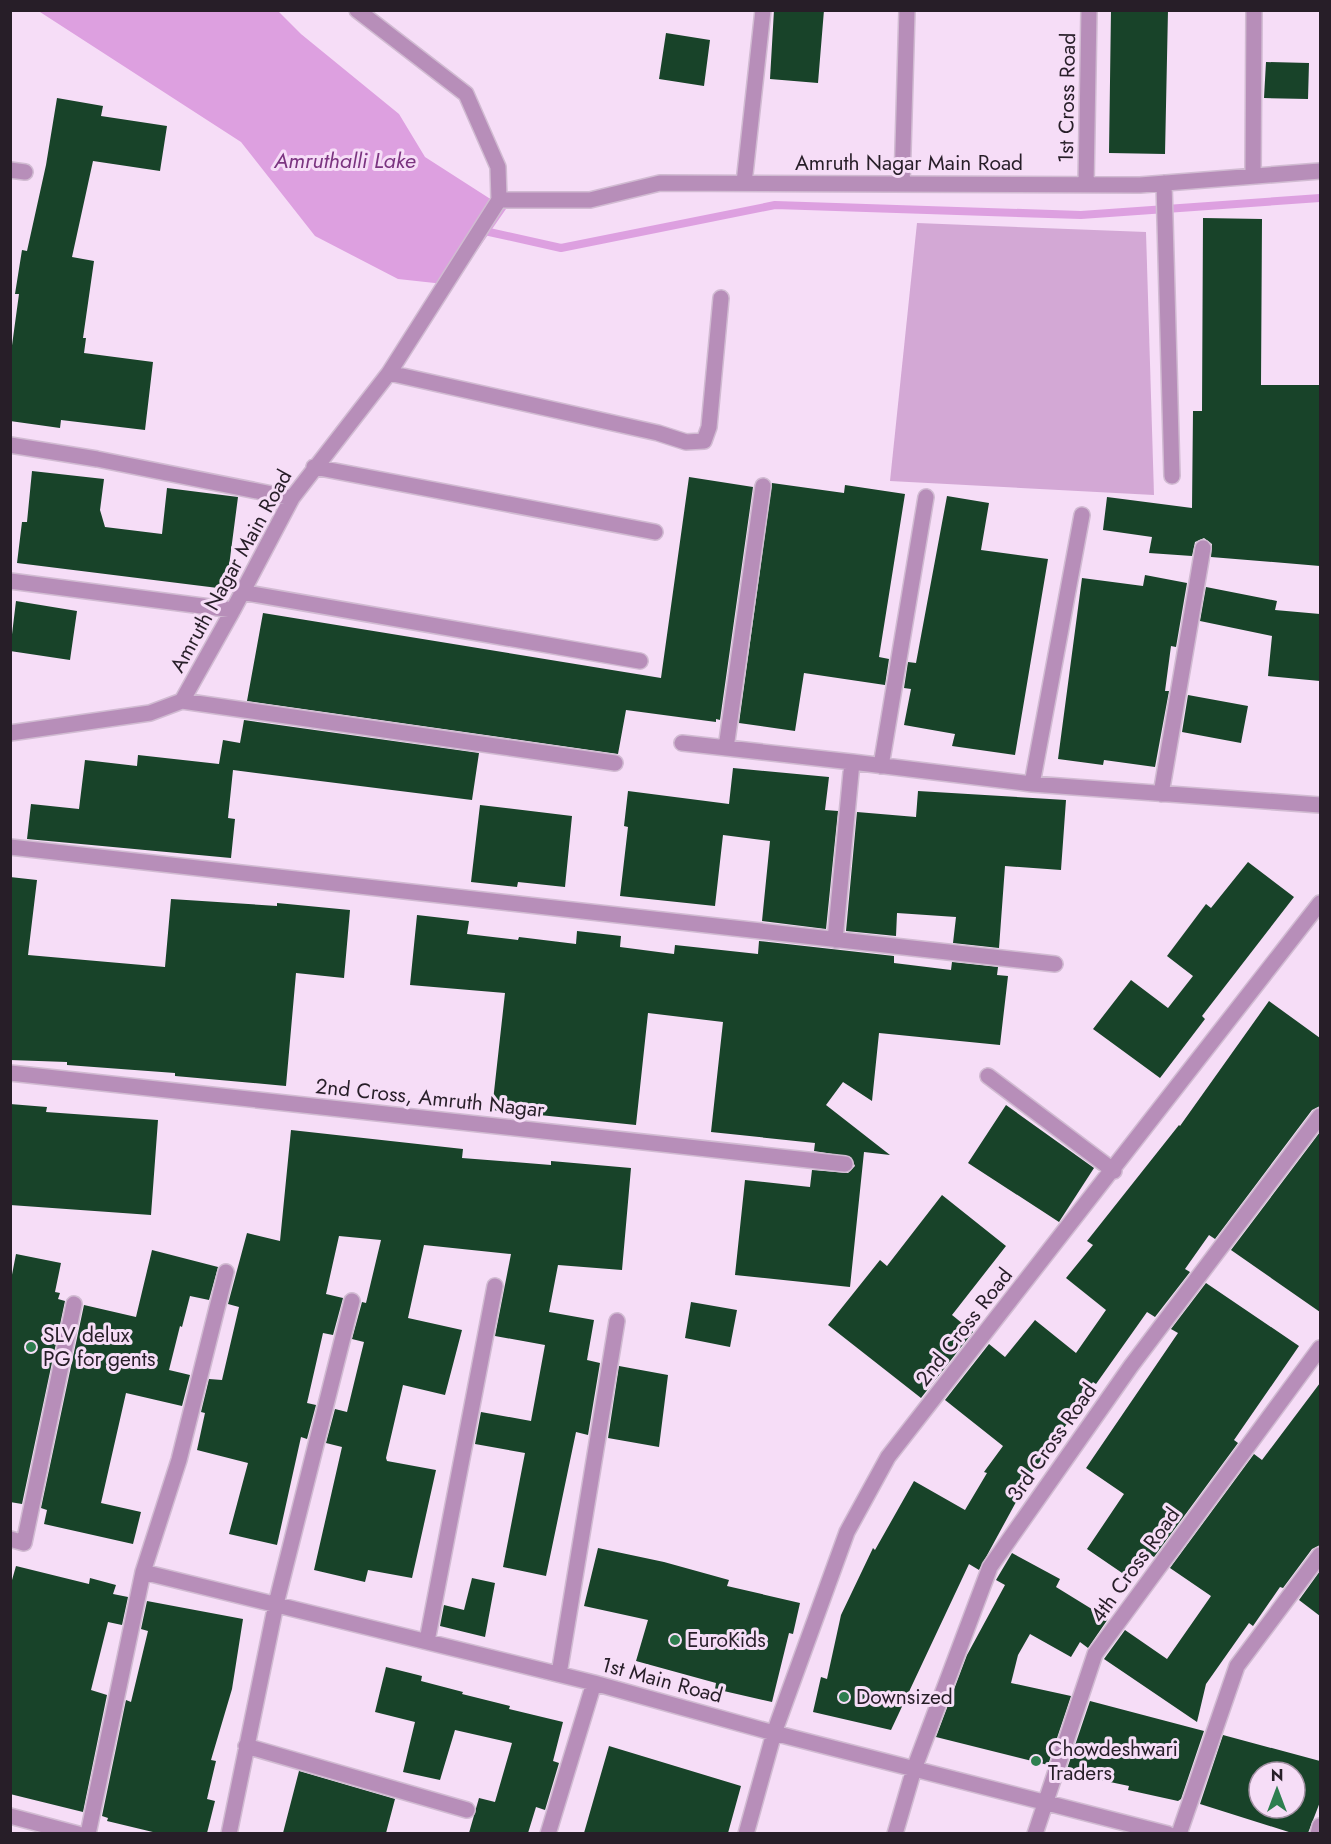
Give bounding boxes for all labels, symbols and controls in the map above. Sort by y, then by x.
street label: 1st Cross Road [1051,32,1083,164]
water label: Amruthalli Lake [273,144,416,176]
street label: Amruth Nagar Main Road [795,148,1023,178]
street label: Amruth Nagar Main Road [163,464,299,678]
street label: 2nd Cross, Amruth Nagar [314,1071,547,1125]
street label: 2nd Cross Road [908,1262,1020,1392]
place label: SLV delux PG for gents [43,1320,155,1374]
marker: SLV delux PG for gents [24,1340,38,1354]
street label: 3rd Cross Road [1000,1377,1104,1507]
street label: 4th Cross Road [1083,1501,1187,1629]
place label: EuroKids [687,1625,766,1655]
marker: EuroKids [668,1633,682,1647]
street label: 1st Main Road [598,1649,726,1711]
place label: Downsized [856,1682,953,1712]
marker: Downsized [837,1690,851,1704]
place label: Chowdeshwari Traders [1048,1734,1178,1788]
marker: Chowdeshwari Traders [1029,1754,1043,1768]
north arrow [1247,1760,1307,1820]
text: N [1271,1764,1283,1787]

